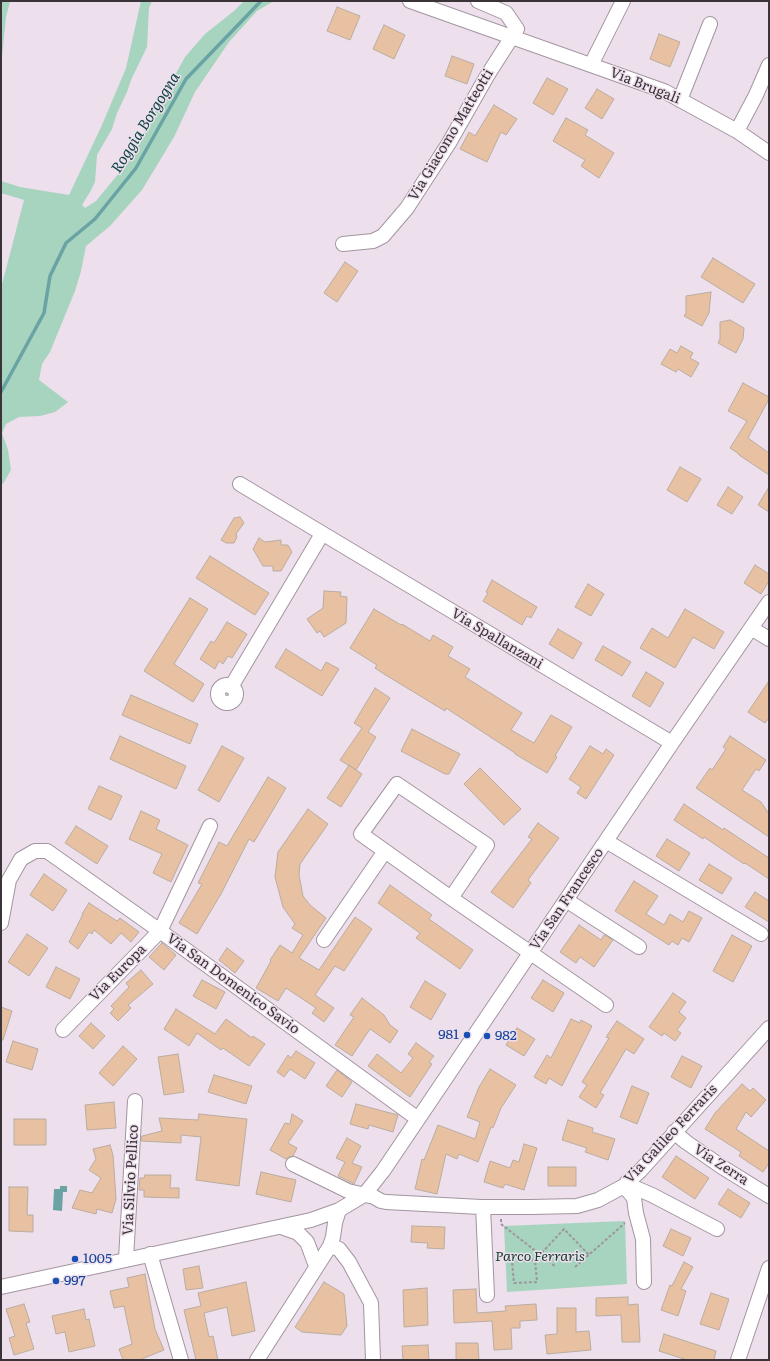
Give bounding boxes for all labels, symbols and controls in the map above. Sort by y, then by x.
street label: Via Brugali [607,64,683,108]
street label: Via Giacomo Matteotti [405,66,497,204]
water label: Roggia Borgogna [108,69,184,177]
street label: Via Spallanzani [448,605,546,673]
street label: Via San Francesco [527,845,607,953]
street label: Via San Domenico Savio [163,930,303,1038]
street label: Via Europa [86,941,150,1005]
place label: 981 [438,1027,459,1043]
place label: 982 [495,1028,517,1044]
marker: 981 [462,1030,472,1040]
marker: 982 [482,1031,492,1041]
street label: Via Galileo Ferraris [621,1081,721,1187]
street label: Via Silvio Pellico [120,1124,142,1236]
street label: Via Zerra [690,1141,752,1189]
park label: Parco Ferraris [495,1249,585,1265]
place label: 1005 [83,1251,112,1267]
marker: 1005 [70,1254,80,1264]
place label: 997 [64,1273,86,1289]
marker: 997 [51,1276,61,1286]

